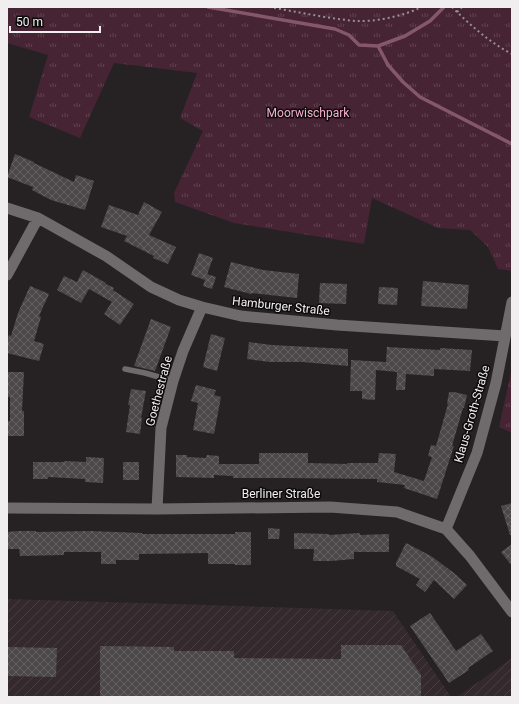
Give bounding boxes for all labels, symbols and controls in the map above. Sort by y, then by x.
scale bar [10,8,100,34]
text: 50 m [16,15,43,29]
park label: Moorwischpark [267,106,350,120]
street label: Hamburger Straße [232,294,330,318]
street label: Goethestraße [143,354,175,428]
street label: Klaus-Groth-Straße [451,364,493,464]
street label: Berliner Straße [242,487,320,501]

